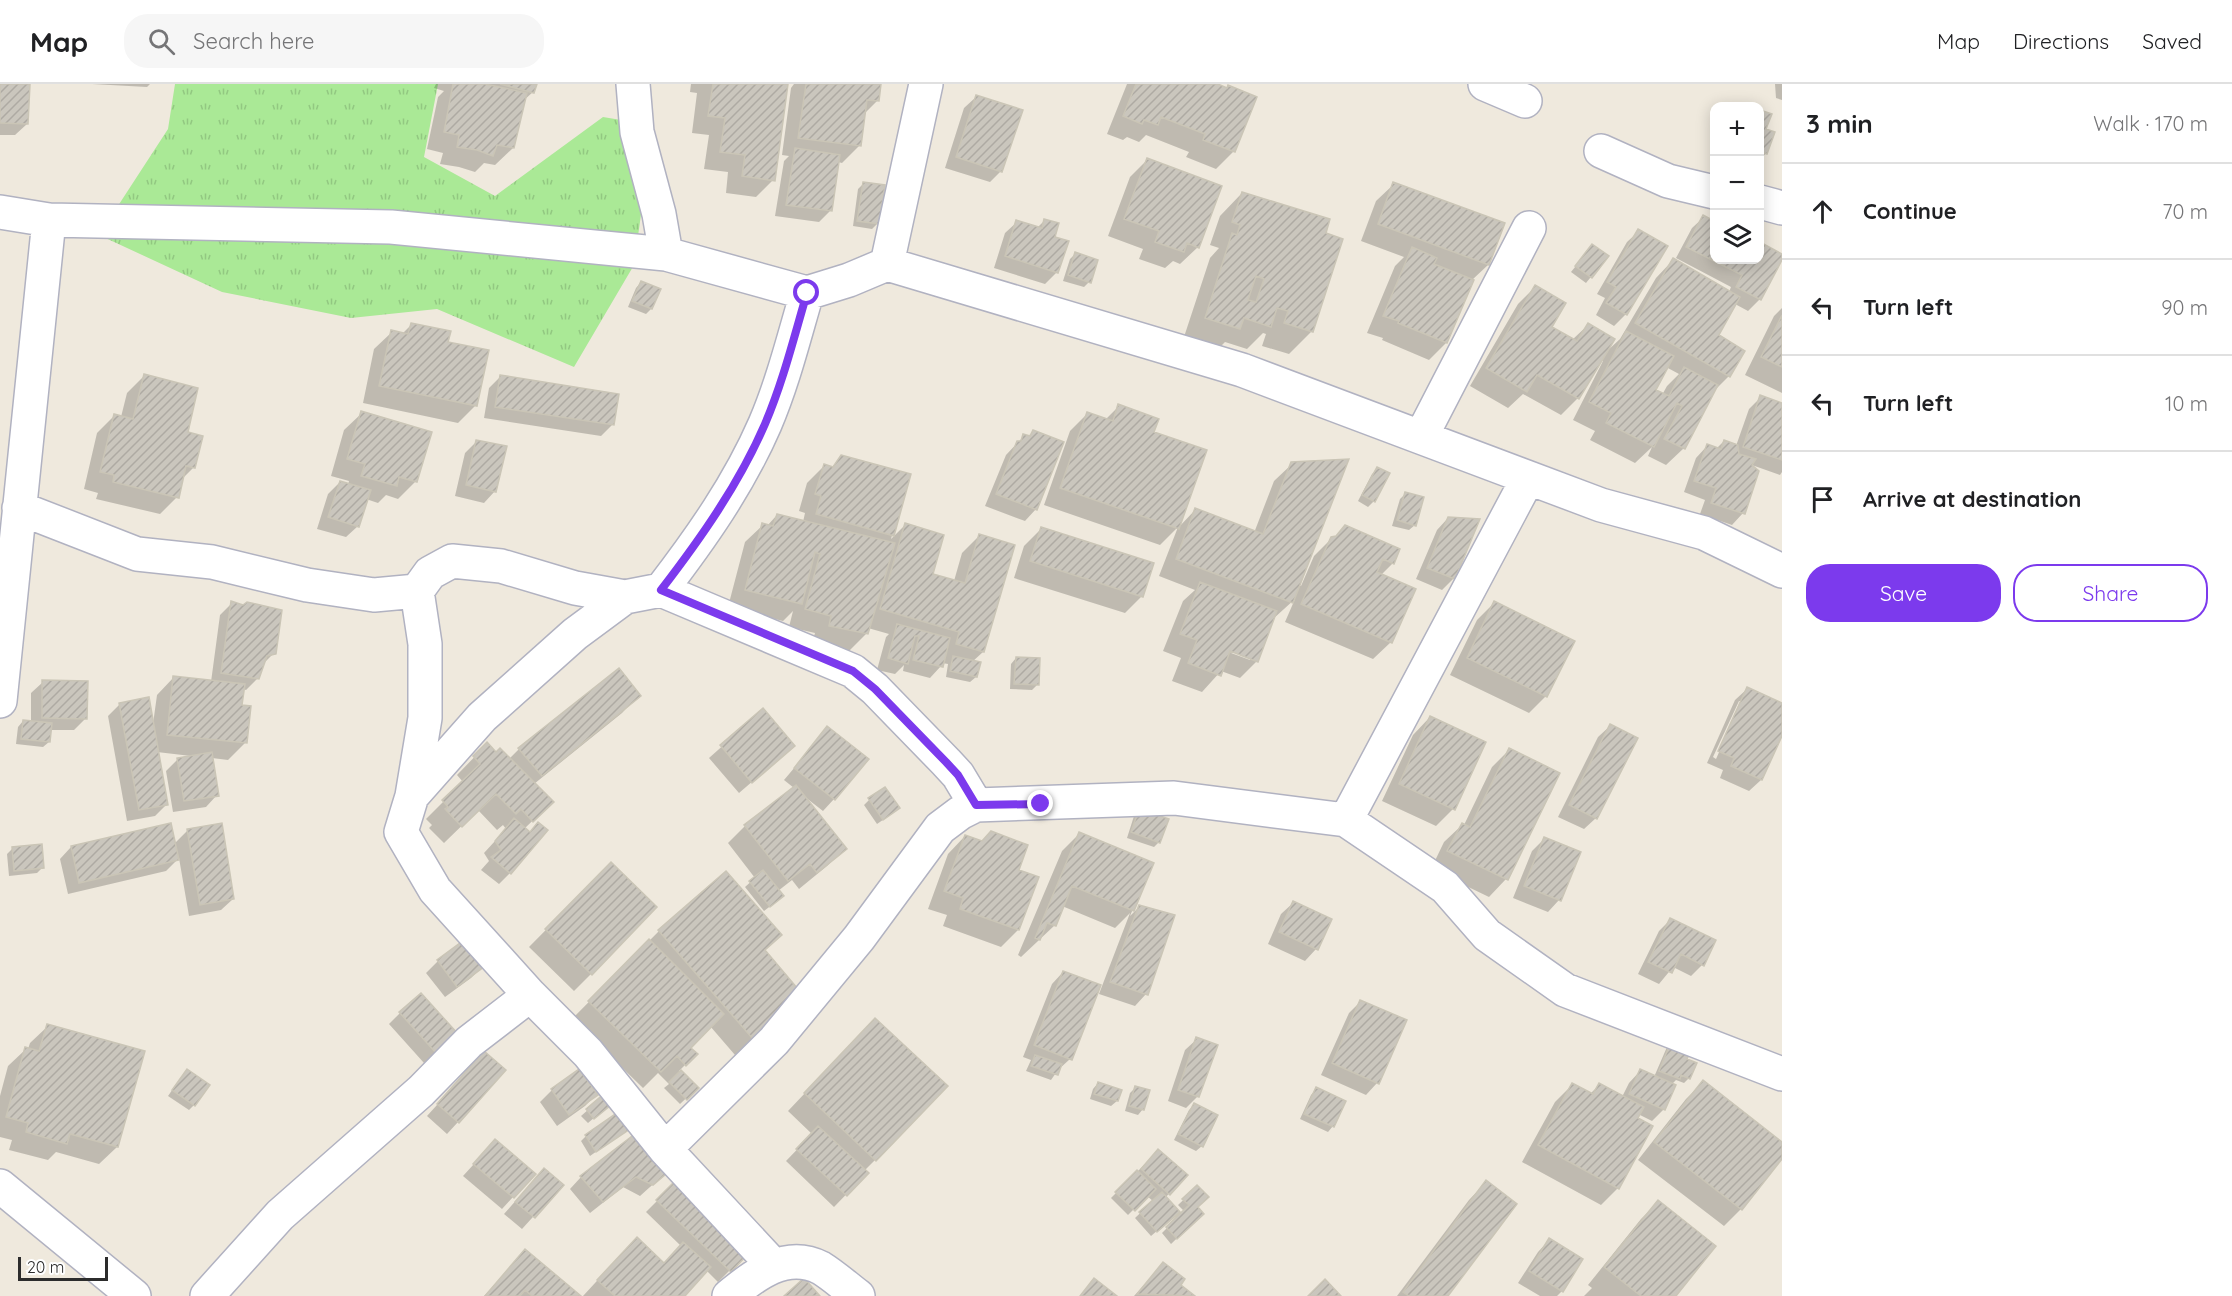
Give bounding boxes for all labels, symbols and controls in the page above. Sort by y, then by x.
search box [124,14,544,68]
text: Map [30,24,88,59]
icon: search [145,25,178,58]
text: Search here [193,27,315,55]
text: Map [1937,28,1980,54]
text: Directions [2013,28,2109,54]
text: Saved [2142,28,2202,54]
map controls [1710,102,1764,264]
button: + [1710,102,1764,156]
text: 3 min [1806,107,1873,140]
text: Walk · 170 m [2093,111,2208,136]
button: − [1710,156,1764,210]
icon: ahead [1806,195,1839,228]
text: Continue [1863,197,1957,225]
text: 70 m [2162,199,2208,224]
button: layers [1710,210,1764,264]
route start [793,279,819,305]
icon: left [1806,291,1839,324]
text: Turn left [1863,293,1953,321]
text: 90 m [2161,295,2208,320]
icon: left [1806,387,1839,420]
text: Turn left [1863,389,1953,417]
text: 10 m [2165,391,2208,416]
icon: arrive [1806,483,1839,516]
text: Arrive at destination [1863,485,2081,513]
button: Save [1806,564,2001,622]
button: Share [2013,564,2208,622]
route end [1027,790,1053,816]
scale bar [18,1254,108,1282]
text: 20 m [27,1257,64,1277]

